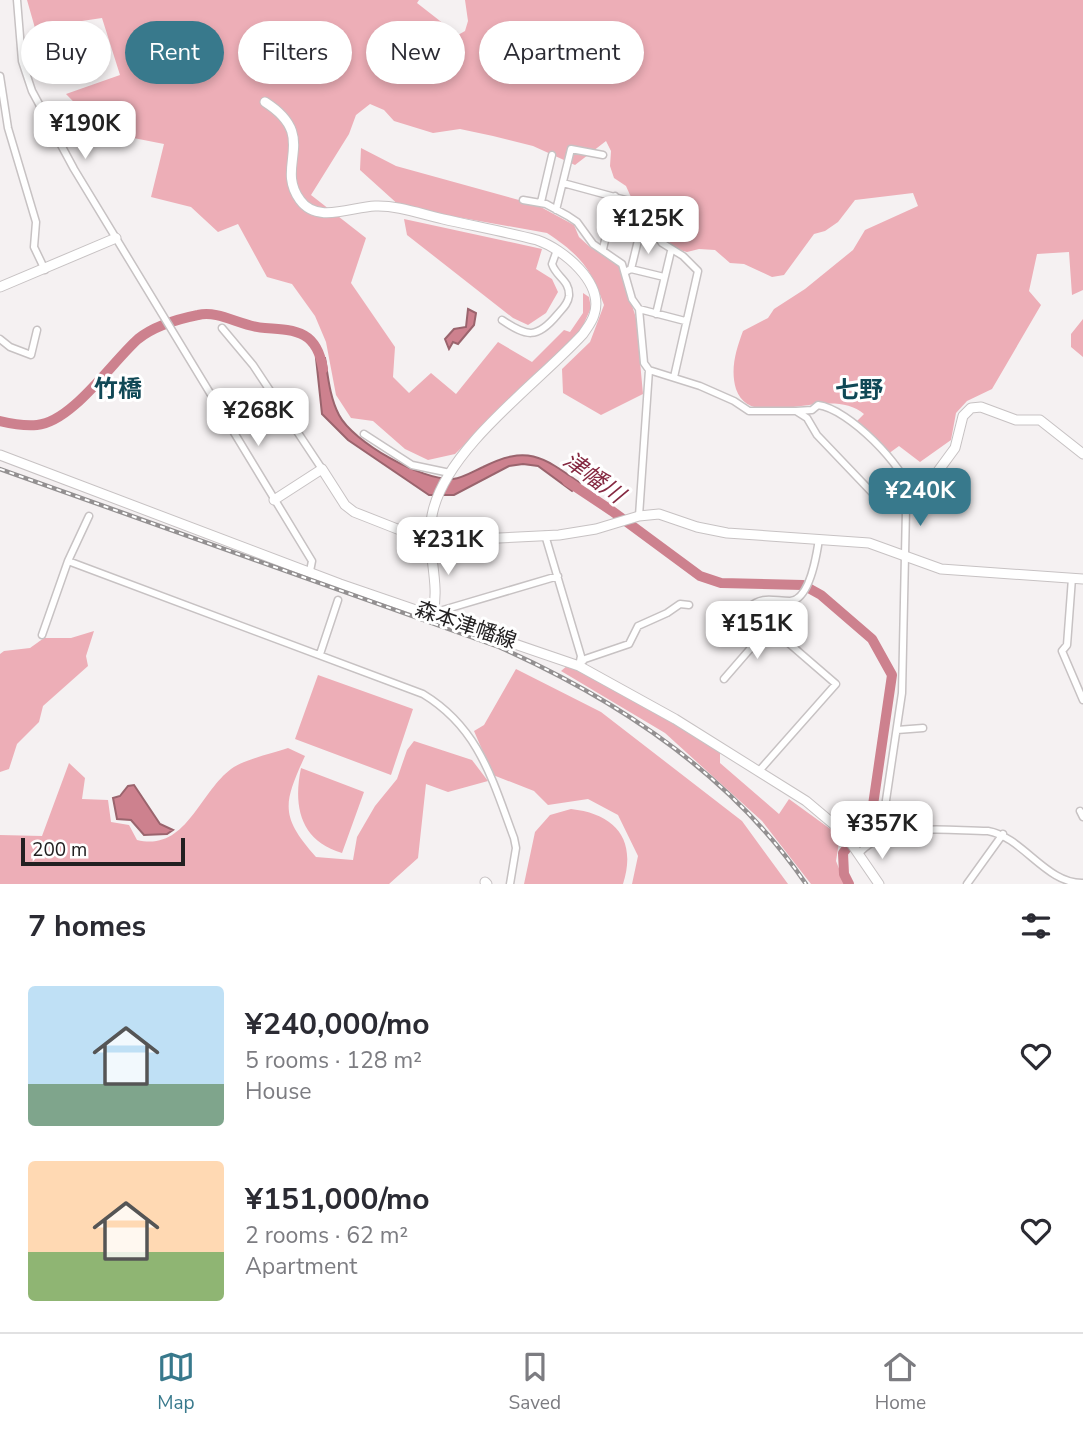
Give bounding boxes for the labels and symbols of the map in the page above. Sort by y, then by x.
pin: ¥190K [36,102,134,161]
pin: ¥125K [599,196,697,256]
district label: 竹橋 [94,373,142,405]
district label: 七野 [835,374,883,406]
pin: ¥268K [209,388,307,448]
water label: 津幡川 [557,445,633,512]
pin: ¥240K [871,468,969,528]
pin: ¥231K [399,518,497,577]
street label: 森本津幡線 [412,595,520,655]
pin: ¥151K [708,602,806,661]
pin: ¥357K [833,802,931,861]
scale bar [21,835,186,867]

